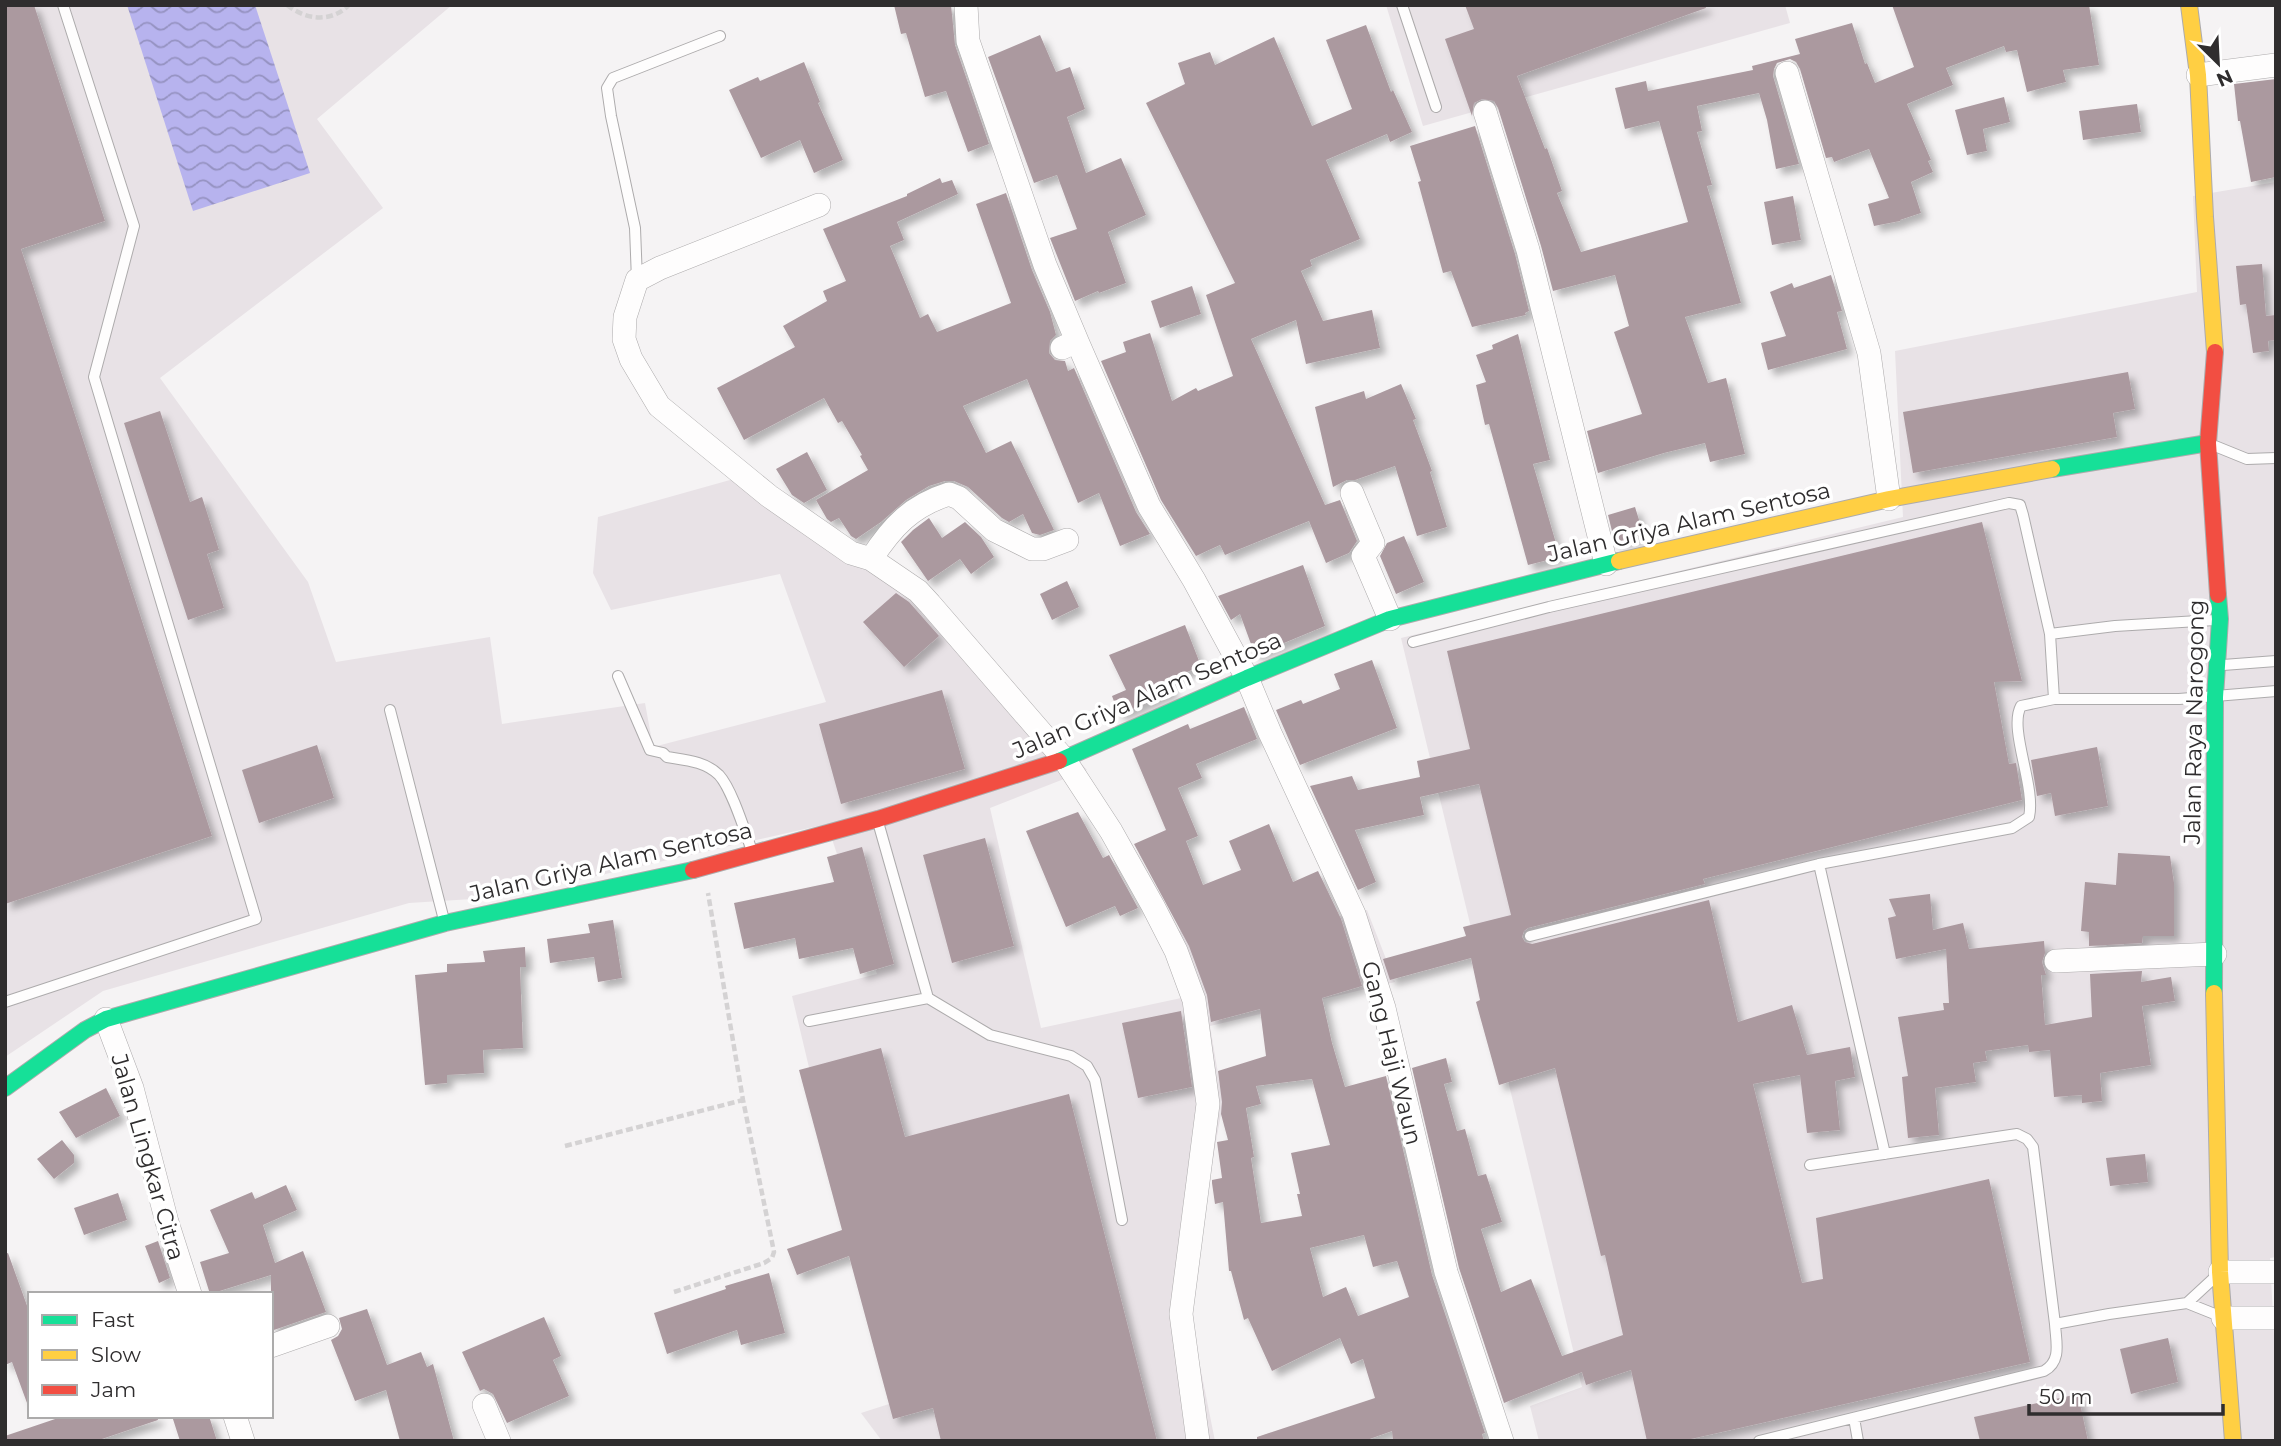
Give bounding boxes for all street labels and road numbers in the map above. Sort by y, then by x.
street label: Jalan Griya Alam Sentosa [1544,476,1833,568]
street label: Jalan Raya Narogong [2178,599,2210,846]
street label: Jalan Griya Alam Sentosa [1007,626,1286,765]
street label: Jalan Griya Alam Sentosa [466,816,755,908]
street label: Gang Haji Waun [1356,958,1428,1148]
street label: Jalan Lingkar Citra [105,1050,191,1263]

